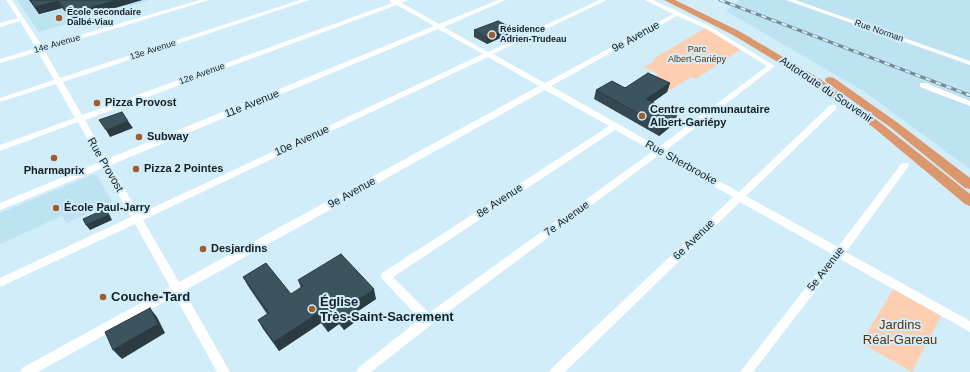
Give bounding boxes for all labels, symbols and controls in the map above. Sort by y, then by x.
place label: École secondaire Dalbé-Viau [67,8,141,29]
marker: École secondaire Dalbé-Viau [54,13,64,23]
street label: Rue Norman [853,18,905,44]
street label: 9e Avenue [610,19,662,55]
place label: Résidence Adrien-Trudeau [500,25,567,46]
marker: Résidence Adrien-Trudeau [487,30,497,40]
street label: 14e Avenue [32,32,82,56]
street label: 13e Avenue [129,37,177,63]
park label: Parc Albert-Gariépy [668,45,726,66]
street label: Autoroute du Souvenir [777,54,875,126]
street label: 12e Avenue [178,61,226,87]
street label: 11e Avenue [223,87,281,121]
place label: Pizza Provost [105,96,177,110]
marker: Pizza Provost [92,98,102,108]
place label: Centre communautaire Albert-Gariépy [650,103,770,129]
marker: Centre communautaire Albert-Gariépy [637,111,647,121]
street label: 10e Avenue [273,123,331,159]
place label: Subway [147,130,189,144]
marker: Subway [134,132,144,142]
street label: Rue Provost [84,135,126,195]
street label: Rue Sherbrooke [643,138,719,188]
marker: Pharmaprix [49,153,59,163]
place label: Pizza 2 Pointes [144,162,223,176]
place label: Pharmaprix [24,164,84,178]
marker: Pizza 2 Pointes [131,164,141,174]
street label: 9e Avenue [326,175,378,211]
street label: 8e Avenue [474,181,526,221]
street label: 7e Avenue [542,198,592,240]
place label: École Paul-Jarry [64,201,150,215]
marker: École Paul-Jarry [51,203,61,213]
street label: 6e Avenue [671,217,717,263]
place label: Desjardins [211,242,267,256]
marker: Desjardins [198,244,208,254]
street label: 5e Avenue [805,244,847,294]
place label: Couche-Tard [111,289,190,305]
marker: Couche-Tard [98,292,108,302]
place label: Église Très-Saint-Sacrement [320,294,454,325]
marker: Église Très-Saint-Sacrement [307,304,317,314]
park label: Jardins Réal-Gareau [863,317,937,348]

